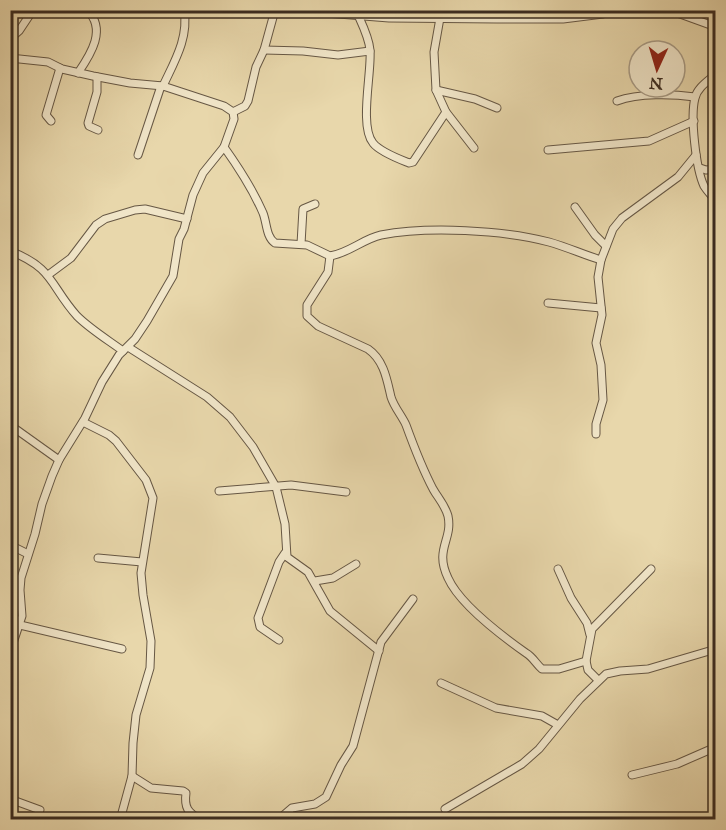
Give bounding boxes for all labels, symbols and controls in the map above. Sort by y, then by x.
north arrow [627,39,687,99]
text: N [648,73,663,93]

